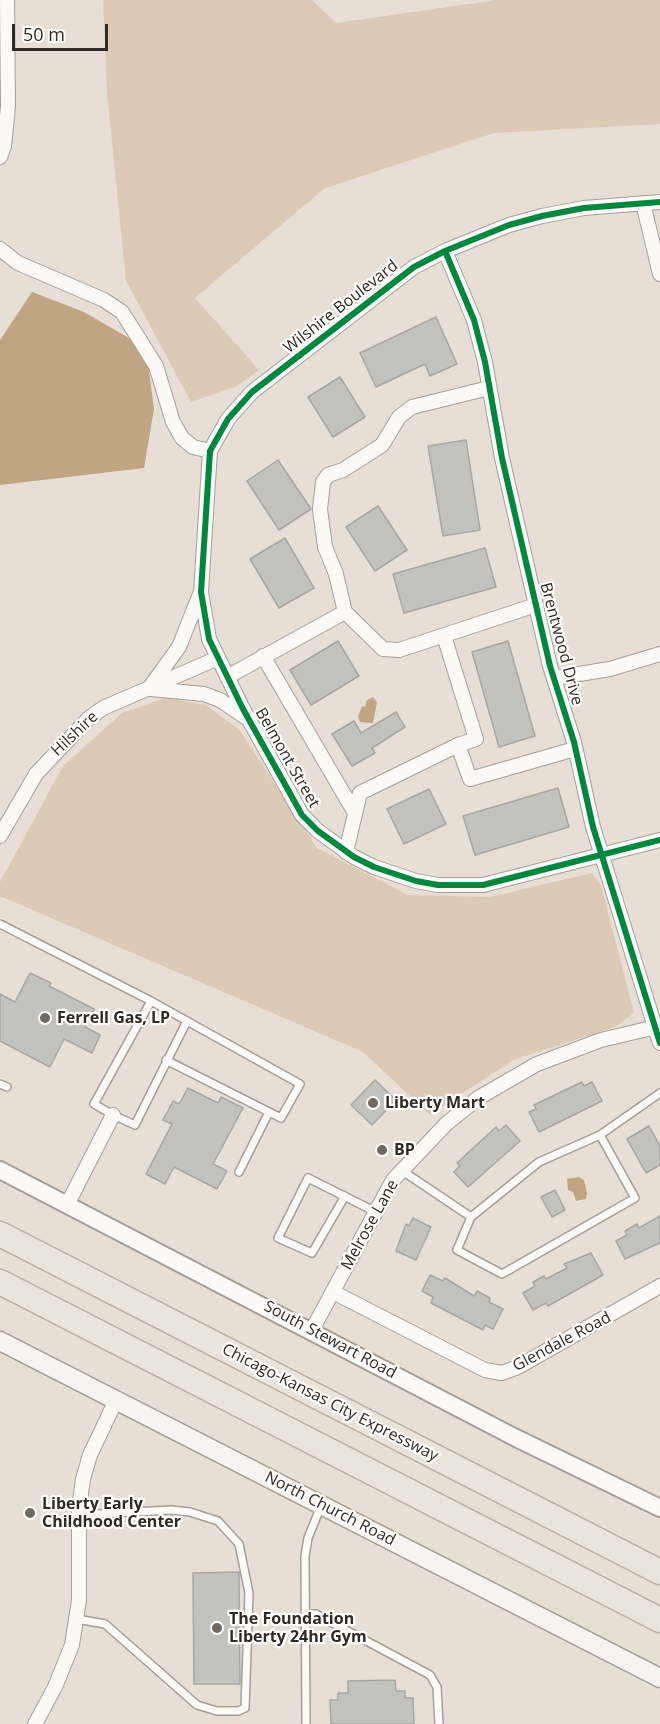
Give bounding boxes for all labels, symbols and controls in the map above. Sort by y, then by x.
scale bar [15,12,111,50]
text: 50 m [23,22,65,46]
street label: Wilshire Boulevard [280,256,402,358]
street label: Brentwood Drive [535,581,587,707]
street label: Belmont Street [251,705,323,811]
street label: Hilshire [48,708,102,760]
place label: Ferrell Gas, LP [57,1008,170,1028]
marker: Ferrell Gas, LP [38,1011,52,1025]
place label: Liberty Mart [385,1093,485,1113]
marker: Liberty Mart [366,1096,380,1110]
place label: BP [394,1140,415,1160]
marker: BP [375,1143,389,1157]
street label: Melrose Lane [337,1176,403,1274]
street label: South Stewart Road [261,1297,399,1383]
street label: Glendale Road [510,1308,614,1376]
street label: Chicago-Kansas City Expressway [219,1340,441,1466]
street label: North Church Road [262,1468,398,1550]
place label: Liberty Early Childhood Center [42,1494,181,1532]
marker: Liberty Early Childhood Center [23,1506,37,1520]
place label: The Foundation Liberty 24hr Gym [229,1609,367,1647]
marker: The Foundation Liberty 24hr Gym [210,1621,224,1635]

